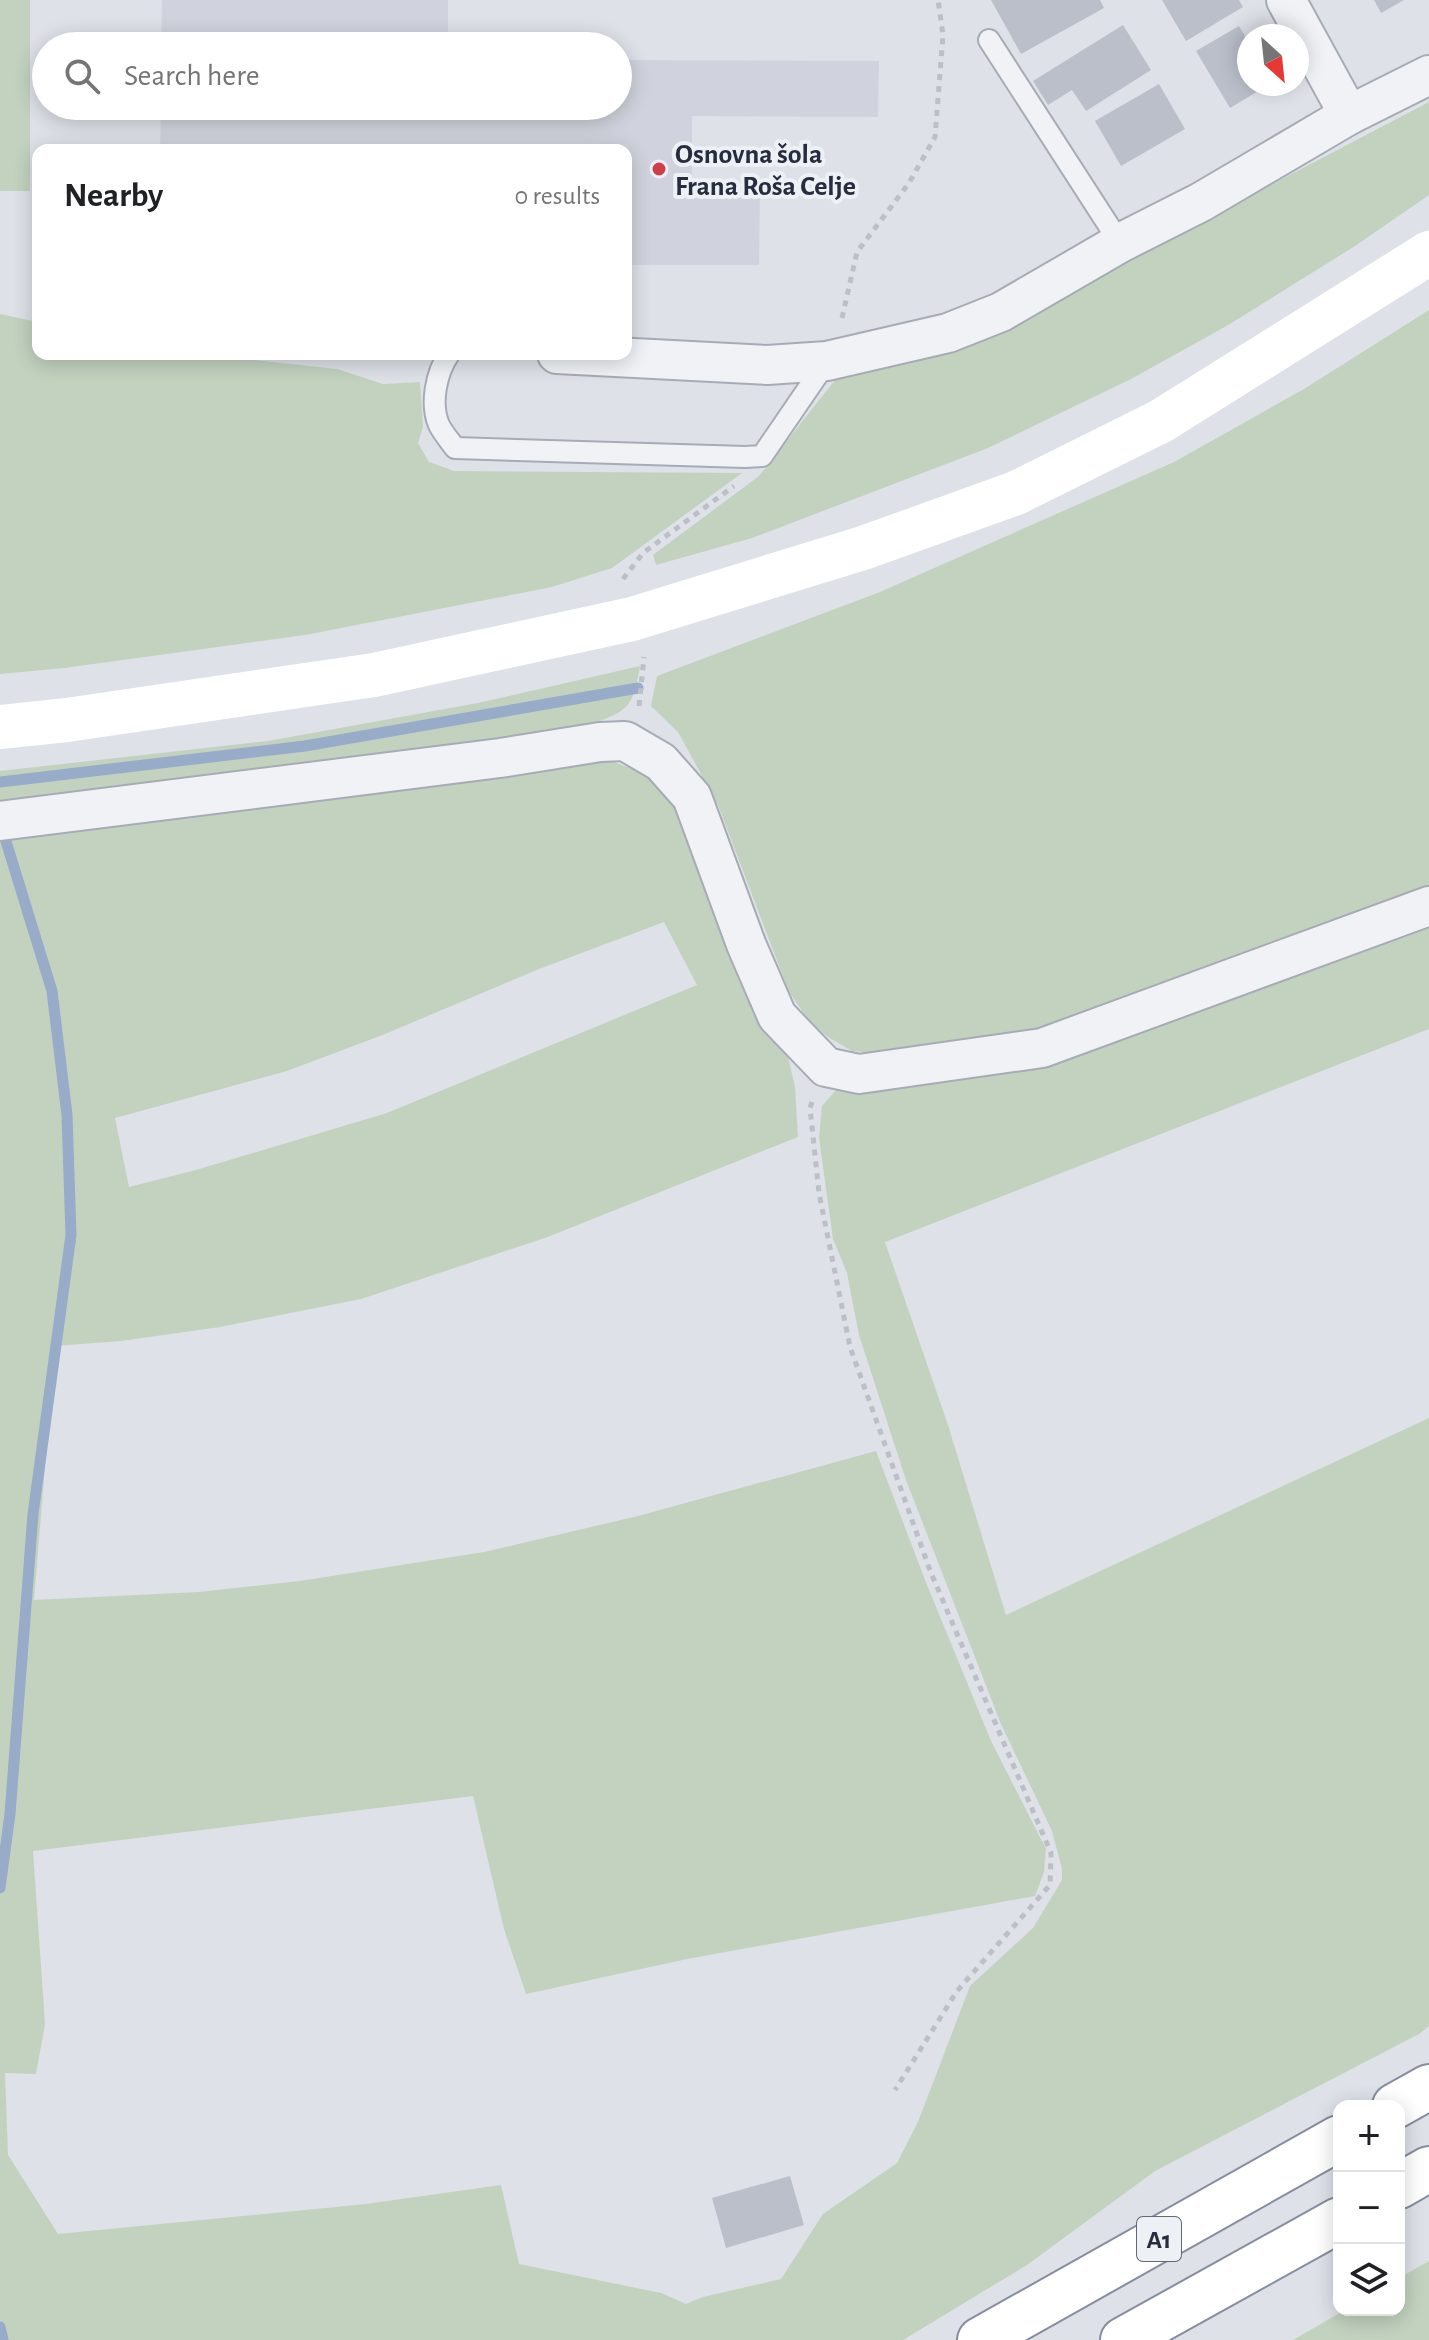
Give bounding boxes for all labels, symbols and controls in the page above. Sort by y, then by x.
north arrow [1237,24,1309,96]
search box [32,32,632,120]
icon: search [60,54,104,98]
text: Search here [124,61,260,91]
place label: Osnovna šola Frana Roša Celje [675,141,856,201]
marker: Osnovna šola Frana Roša Celje [650,160,668,178]
text: Nearby [64,179,163,213]
text: 0 results [514,183,600,209]
map controls [1333,2100,1405,2316]
button: + [1333,2100,1405,2172]
button: − [1333,2172,1405,2244]
road number: A1 [1137,2217,1181,2261]
button: layers [1333,2244,1405,2316]

